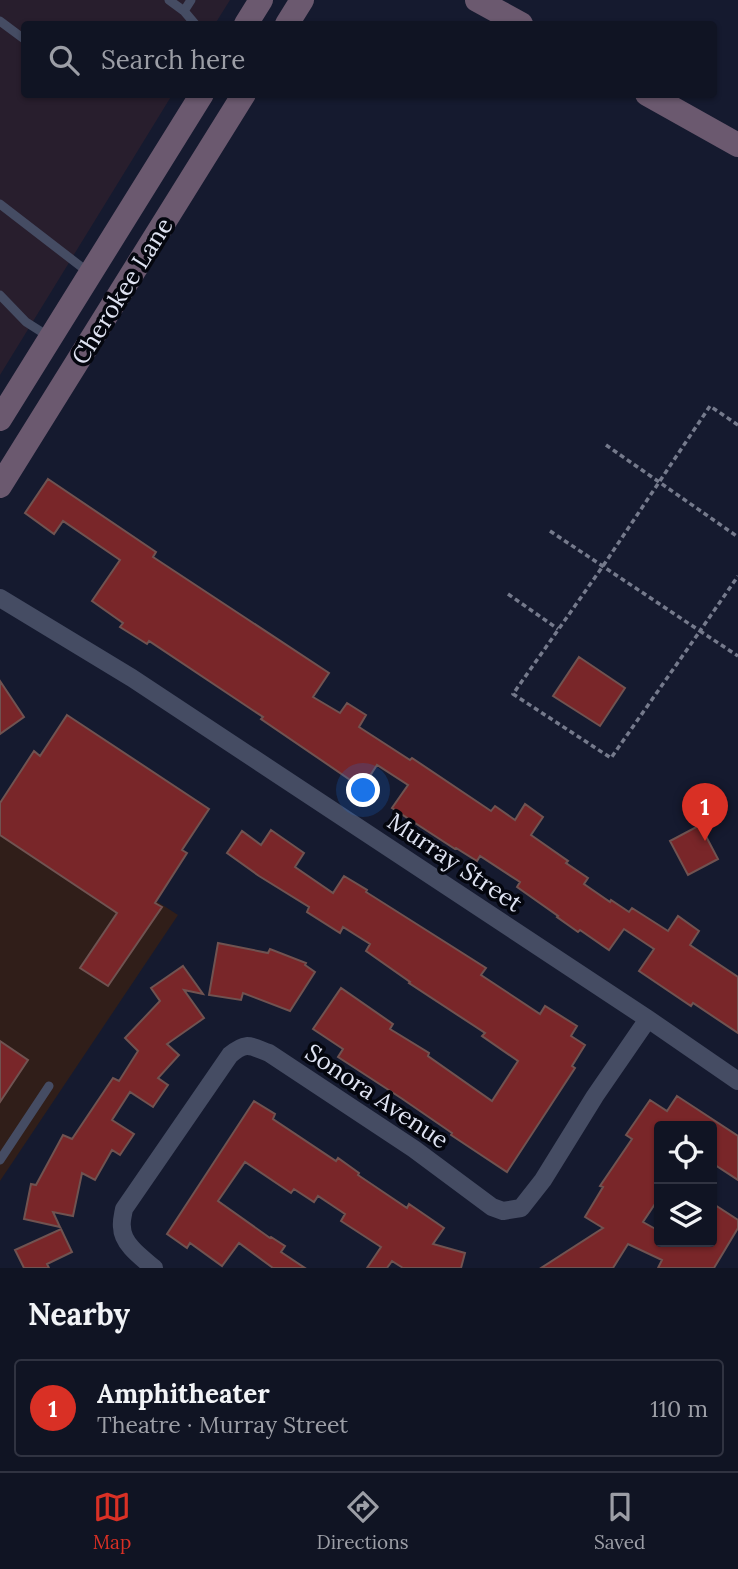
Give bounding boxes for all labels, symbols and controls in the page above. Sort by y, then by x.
search box [21,21,717,98]
icon: search [45,41,83,79]
text: Search here [101,43,245,76]
street label: Cherokee Lane [64,212,180,370]
your location [346,773,380,807]
pin: 1 [682,783,728,841]
street label: Murray Street [382,805,529,919]
street label: Sonora Avenue [299,1037,455,1155]
map controls [654,1121,717,1247]
button: locate [654,1121,717,1184]
button: layers [654,1184,717,1247]
text: Nearby [28,1295,130,1333]
text: Amphitheater [97,1377,270,1410]
text: 1 [48,1394,58,1423]
text: 110 m [650,1394,708,1423]
text: Theatre · Murray Street [97,1410,348,1439]
tab: Map [93,1488,131,1554]
tab: Directions [317,1488,409,1554]
tab: Saved [594,1488,645,1554]

